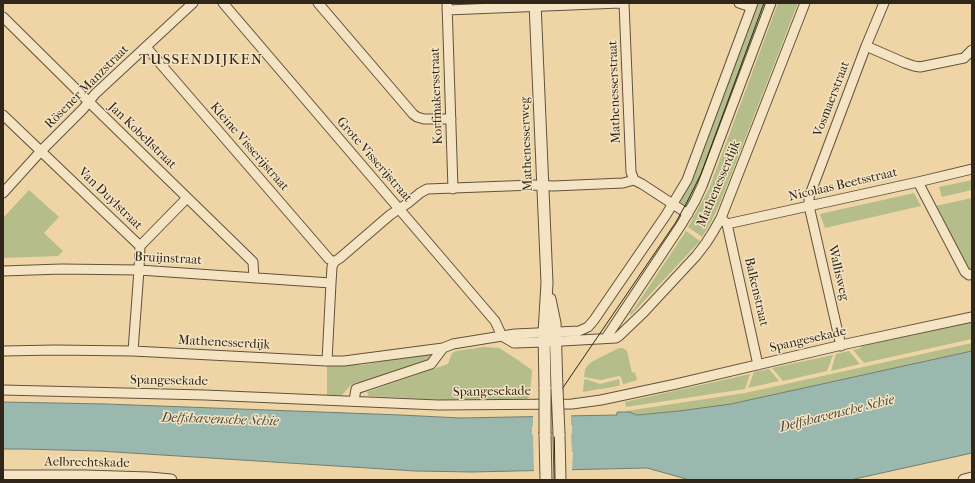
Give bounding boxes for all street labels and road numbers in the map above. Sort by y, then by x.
street label: Mathenesserstraat [605,40,625,144]
street label: Rösener Manzstraat [42,42,132,132]
street label: Korfmakersstraat [428,47,446,145]
street label: Vosmaerstraat [810,59,854,139]
street label: Mathenesserweg [518,96,536,192]
street label: Kleine Visserijstraat [206,99,292,195]
street label: Jan Kobellstraat [105,100,179,172]
street label: Grote Visserijstraat [333,114,415,206]
street label: Mathenesserdijk [694,138,744,230]
street label: Van Duylstraat [75,164,145,234]
street label: Nicolaas Beetsstraat [787,165,899,205]
street label: Wallisweg [824,244,852,302]
street label: Bruijnstraat [134,249,202,269]
street label: Balkenstraat [741,256,771,328]
street label: Spangesekade [768,324,848,356]
street label: Mathenesserdijk [177,333,271,353]
street label: Spangesekade [130,373,208,389]
street label: Spangesekade [453,384,531,400]
street label: Aelbrechtskade [44,454,130,472]

